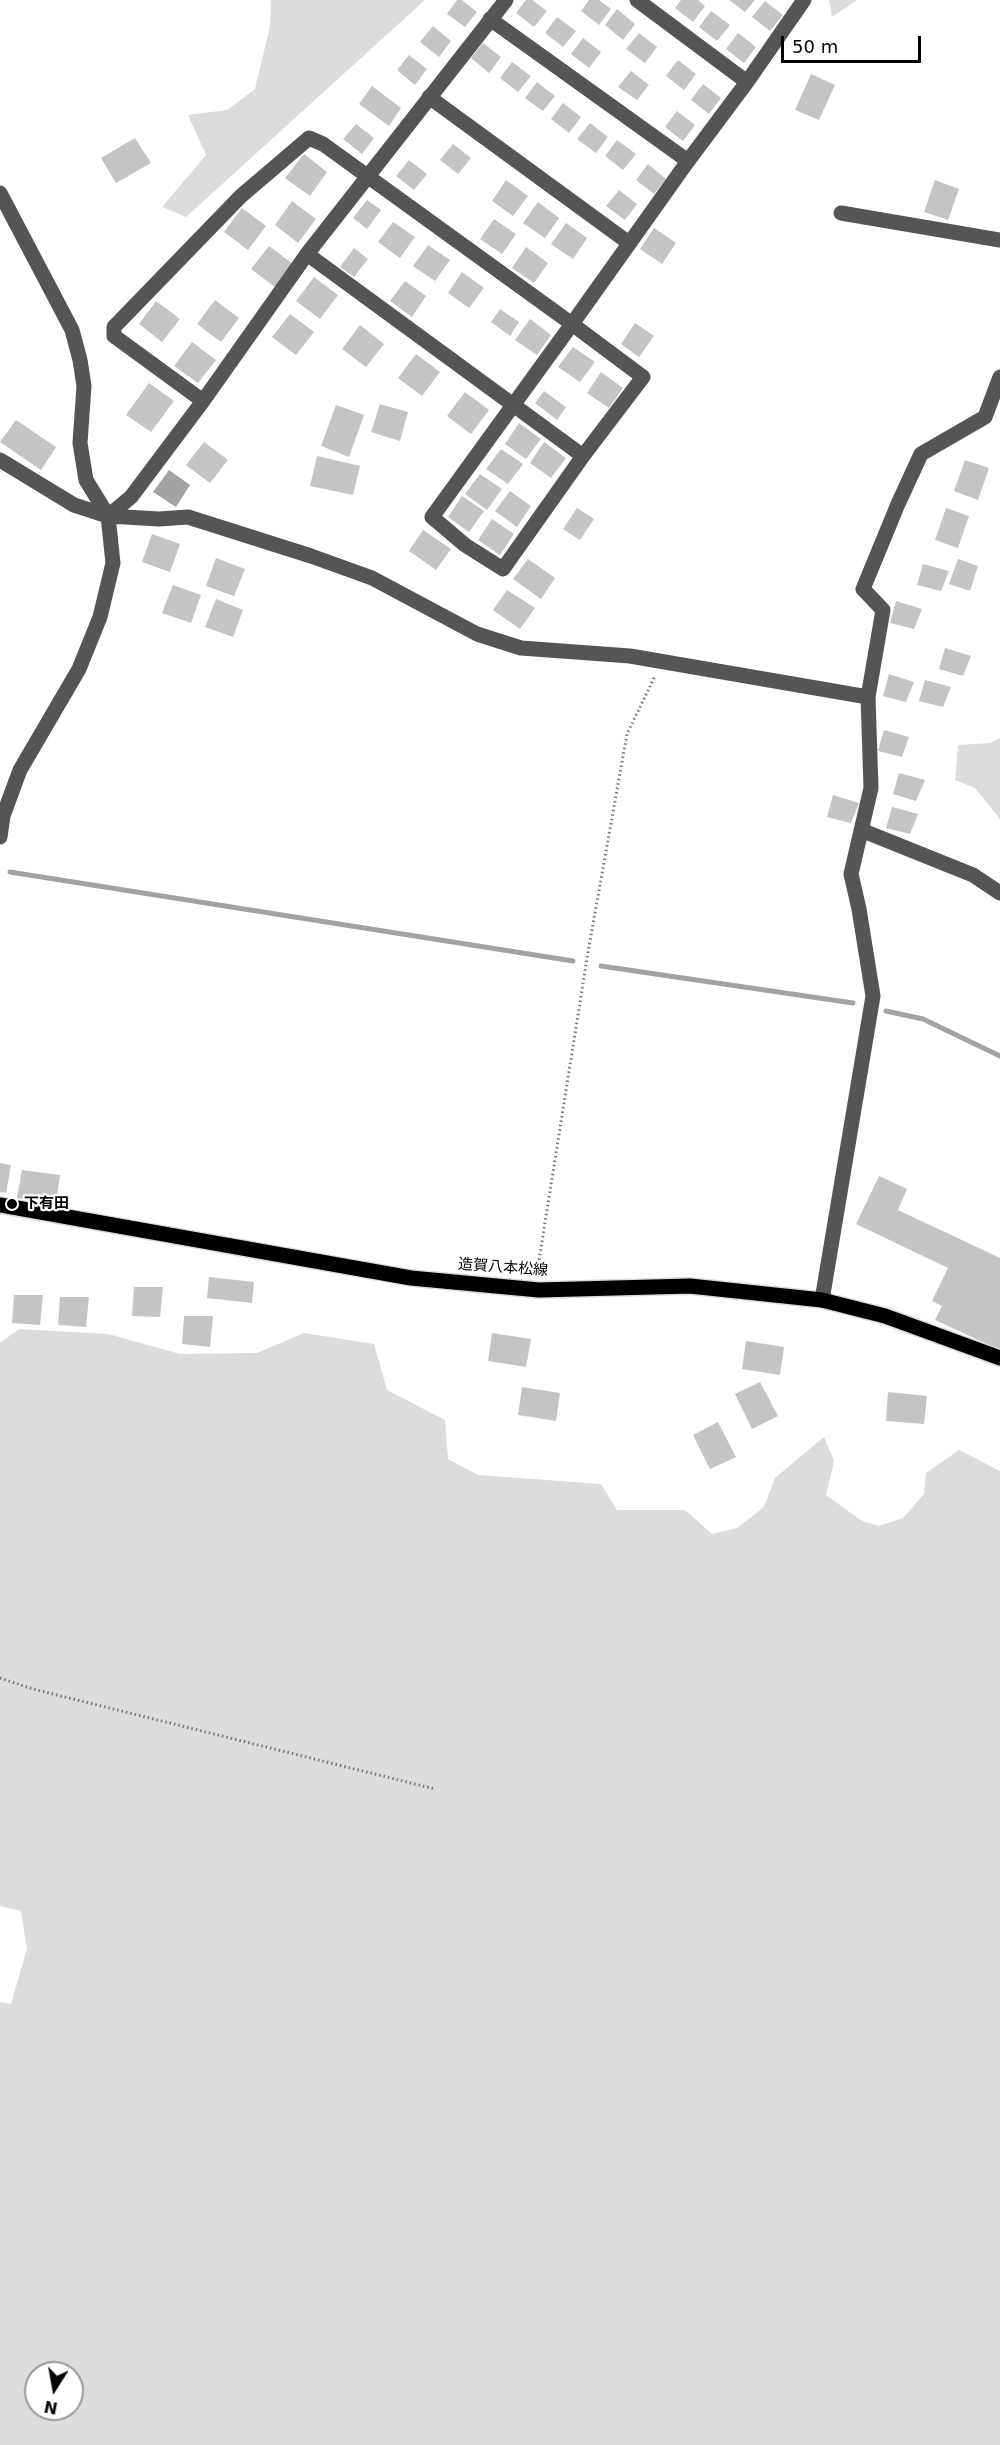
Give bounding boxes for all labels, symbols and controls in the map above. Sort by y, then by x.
scale bar [784,24,924,62]
text: 50 m [792,36,838,57]
place label: 下有田 [24,1195,69,1213]
marker: 下有田 [5,1197,19,1211]
street label: 造賀八本松線 [457,1256,549,1280]
north arrow [24,2361,84,2421]
text: N [42,2397,59,2418]

